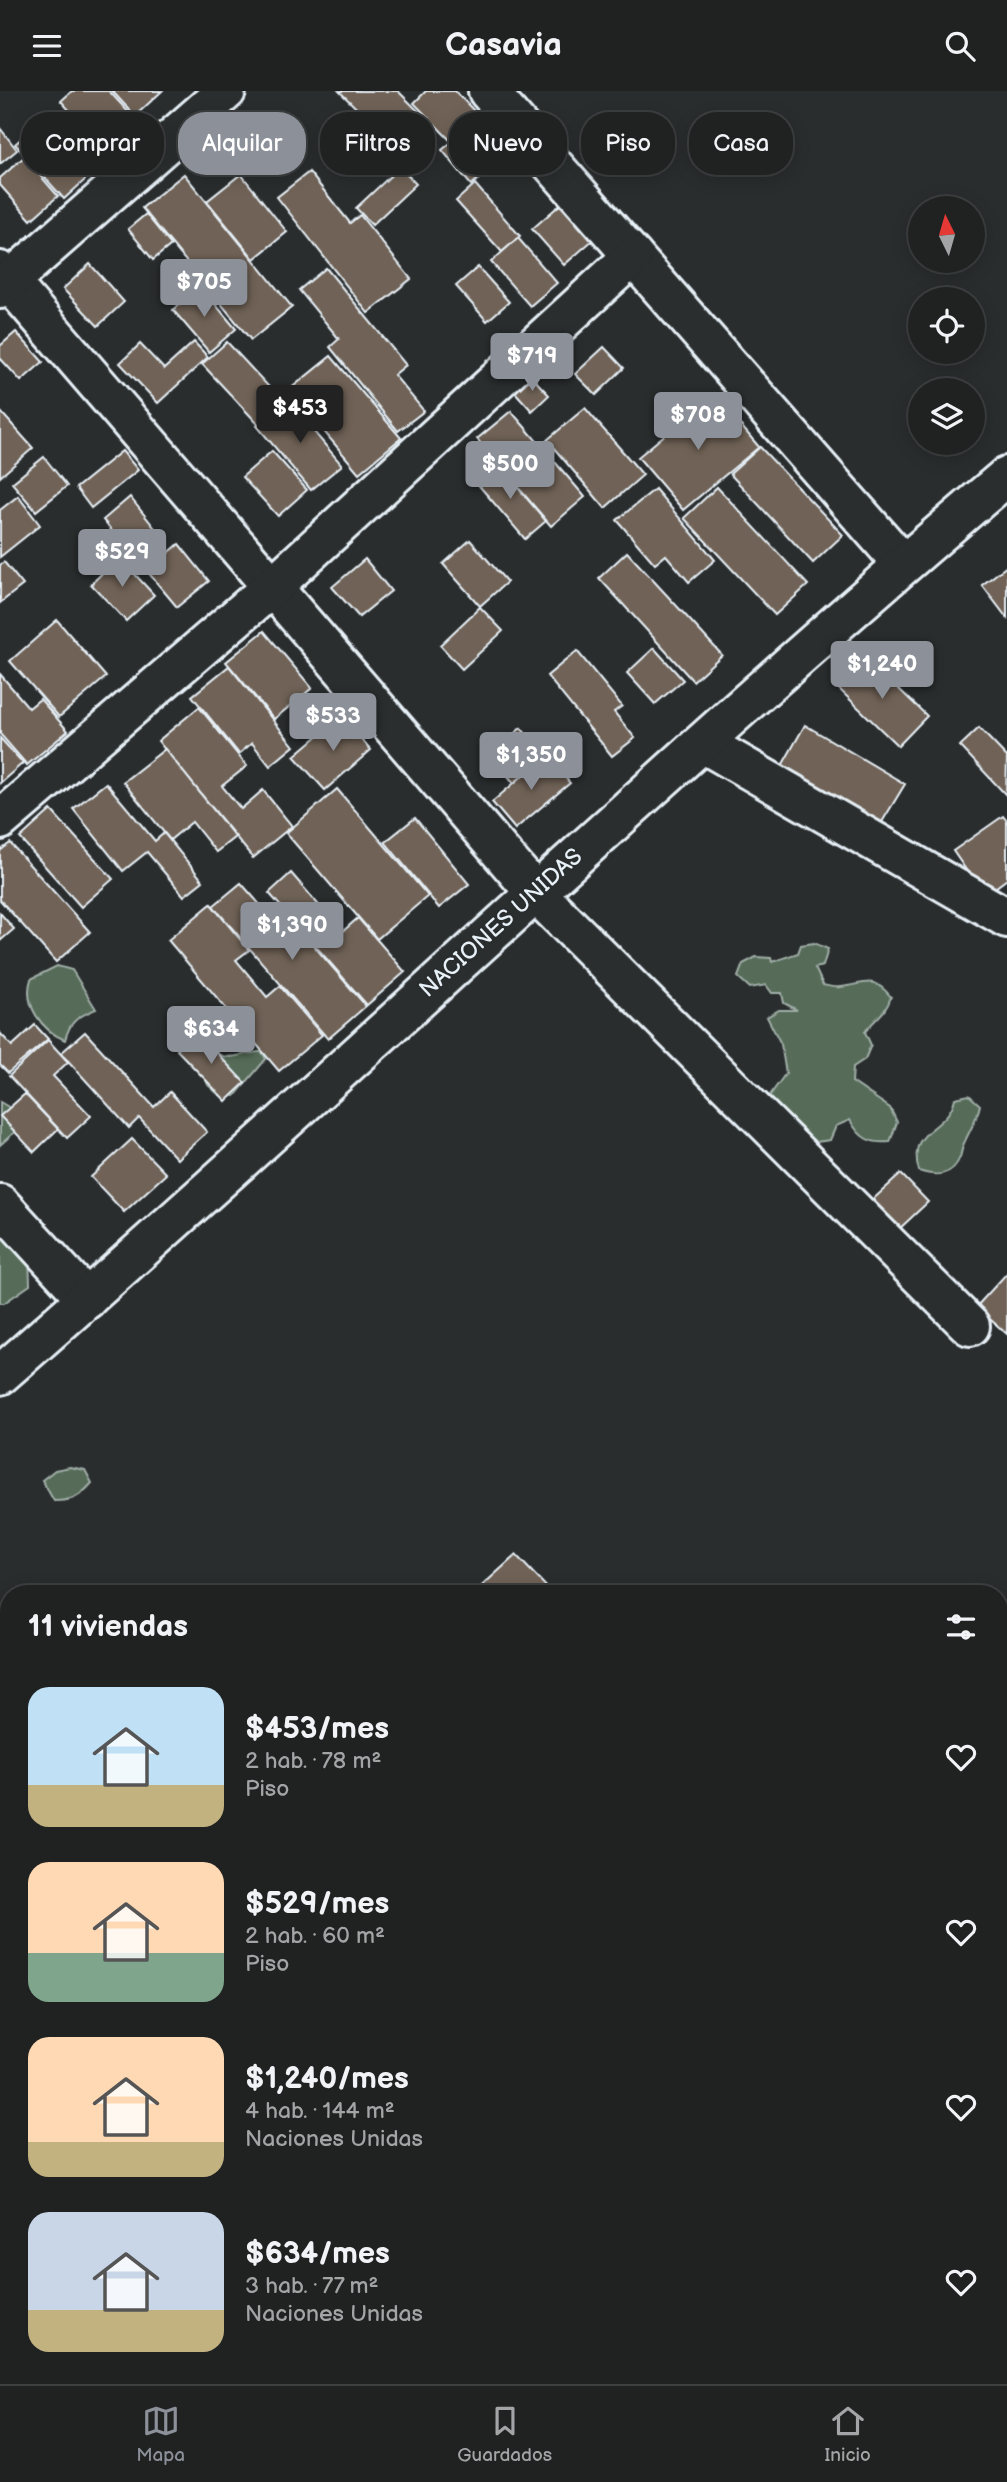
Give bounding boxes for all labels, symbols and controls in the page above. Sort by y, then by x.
text: Casavia [445,26,562,65]
icon: menu [28,27,66,65]
icon: search [941,27,979,65]
chip: Comprar [21,112,164,175]
chip: Alquilar [178,112,306,175]
chip: Filtros [320,112,435,175]
chip: Nuevo [449,112,567,175]
chip: Piso [581,112,675,175]
chip: Casa [689,112,793,175]
north arrow [908,196,985,273]
map controls [908,196,985,455]
pin: $705 [163,259,245,319]
text: $705 [176,268,232,296]
button: locate [908,287,985,364]
pin: $719 [491,334,573,393]
text: $719 [506,342,558,370]
button: layers [908,378,985,455]
pin: $453 [259,385,341,445]
pin: $708 [657,393,739,452]
text: $453 [272,394,328,422]
text: $708 [670,401,726,429]
pin: $500 [469,441,551,501]
text: $500 [481,450,539,478]
pin: $529 [81,529,163,589]
text: $529 [94,538,150,566]
pin: $1,240 [825,641,939,701]
text: $1,240 [847,650,917,678]
pin: $533 [292,693,374,753]
text: $533 [305,702,361,730]
pin: $1,350 [474,733,588,792]
text: $1,350 [496,741,566,769]
street label: NACIONES UNIDAS [414,842,588,1004]
pin: $1,390 [235,903,349,962]
text: $1,390 [256,911,328,939]
pin: $634 [170,1007,252,1066]
text: $634 [183,1015,239,1043]
icon: filters [942,1608,980,1646]
text: 11 viviendas [28,1609,188,1645]
text: $453/mes [245,1711,389,1747]
icon: home [84,1715,168,1799]
icon: heart [942,1738,980,1776]
text: 2 hab. · 78 m² [245,1747,381,1775]
text: Piso [245,1775,289,1803]
text: $529/mes [245,1886,389,1922]
icon: home [84,1890,168,1974]
icon: heart [942,1913,980,1951]
text: 2 hab. · 60 m² [245,1922,385,1950]
text: Piso [245,1950,289,1978]
text: $1,240/mes [245,2061,409,2097]
icon: home [84,2065,168,2149]
icon: heart [942,2088,980,2126]
text: 4 hab. · 144 m² [245,2097,395,2125]
text: Naciones Unidas [245,2125,423,2153]
text: $634/mes [245,2236,390,2272]
icon: home [84,2240,168,2324]
icon: heart [942,2263,980,2301]
text: 3 hab. · 77 m² [245,2272,379,2300]
text: Naciones Unidas [245,2300,423,2328]
tab: Mapa [136,2402,185,2467]
tab: Guardados [457,2402,552,2467]
tab: Inicio [824,2402,871,2467]

